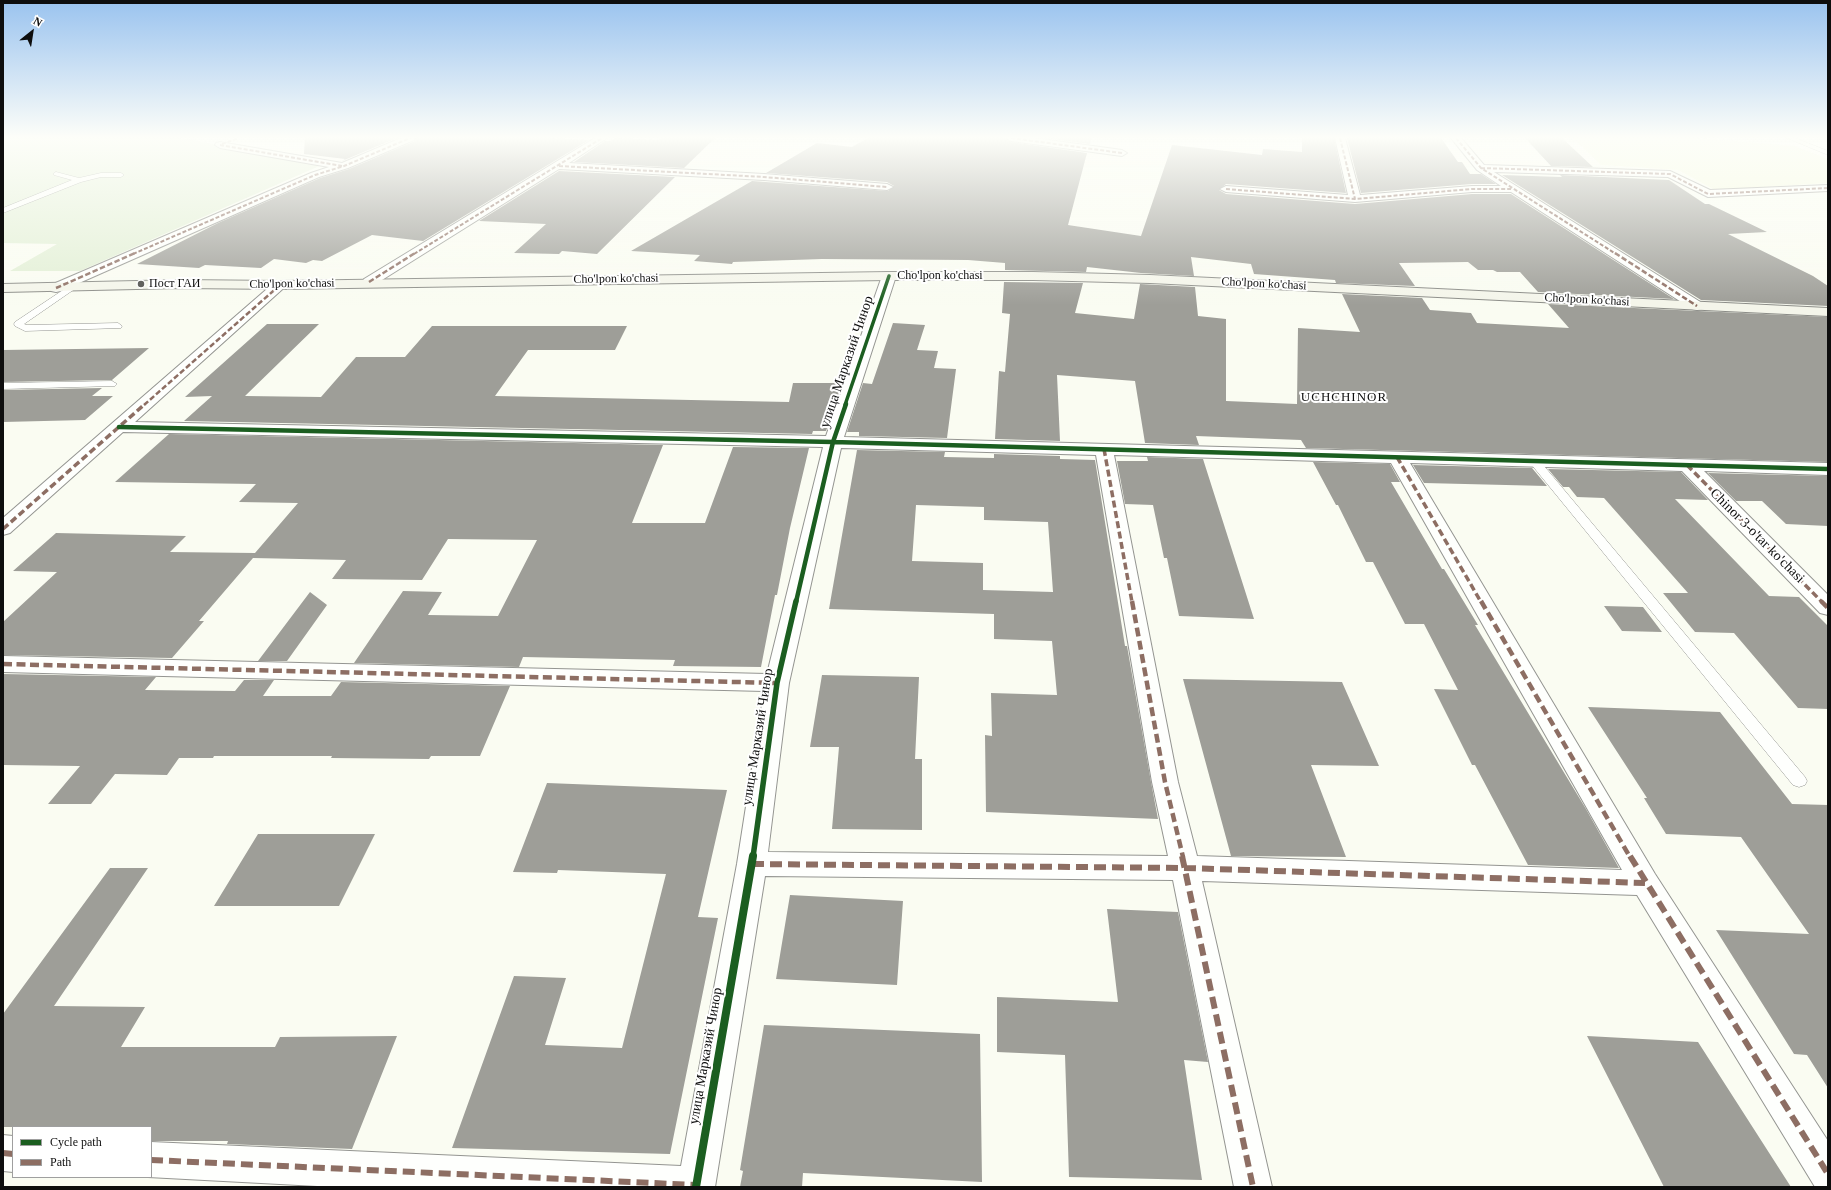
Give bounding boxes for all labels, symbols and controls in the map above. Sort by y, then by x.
north arrow [12,12,52,52]
text: N [32,14,44,29]
street label: Cho'lpon ko'chasi [897,269,983,283]
street label: Cho'lpon ko'chasi [573,271,659,287]
street label: Cho'lpon ko'chasi [1221,275,1307,293]
street label: Cho'lpon ko'chasi [249,276,335,292]
place label: Пост ГАИ [149,277,200,291]
marker: Пост ГАИ [136,279,146,289]
street label: Cho'lpon ko'chasi [1544,291,1630,309]
street label: улица Марказий Чинор [816,294,878,430]
district label: UCHCHINOR [1301,390,1387,406]
street label: Chinor 3-o'tar ko'chasi [1706,485,1808,587]
street label: улица Марказий Чинор [739,667,777,807]
street label: улица Марказий Чинор [686,986,726,1126]
legend [12,1126,152,1178]
text: Cycle path [50,1135,102,1149]
text: Path [50,1155,71,1169]

